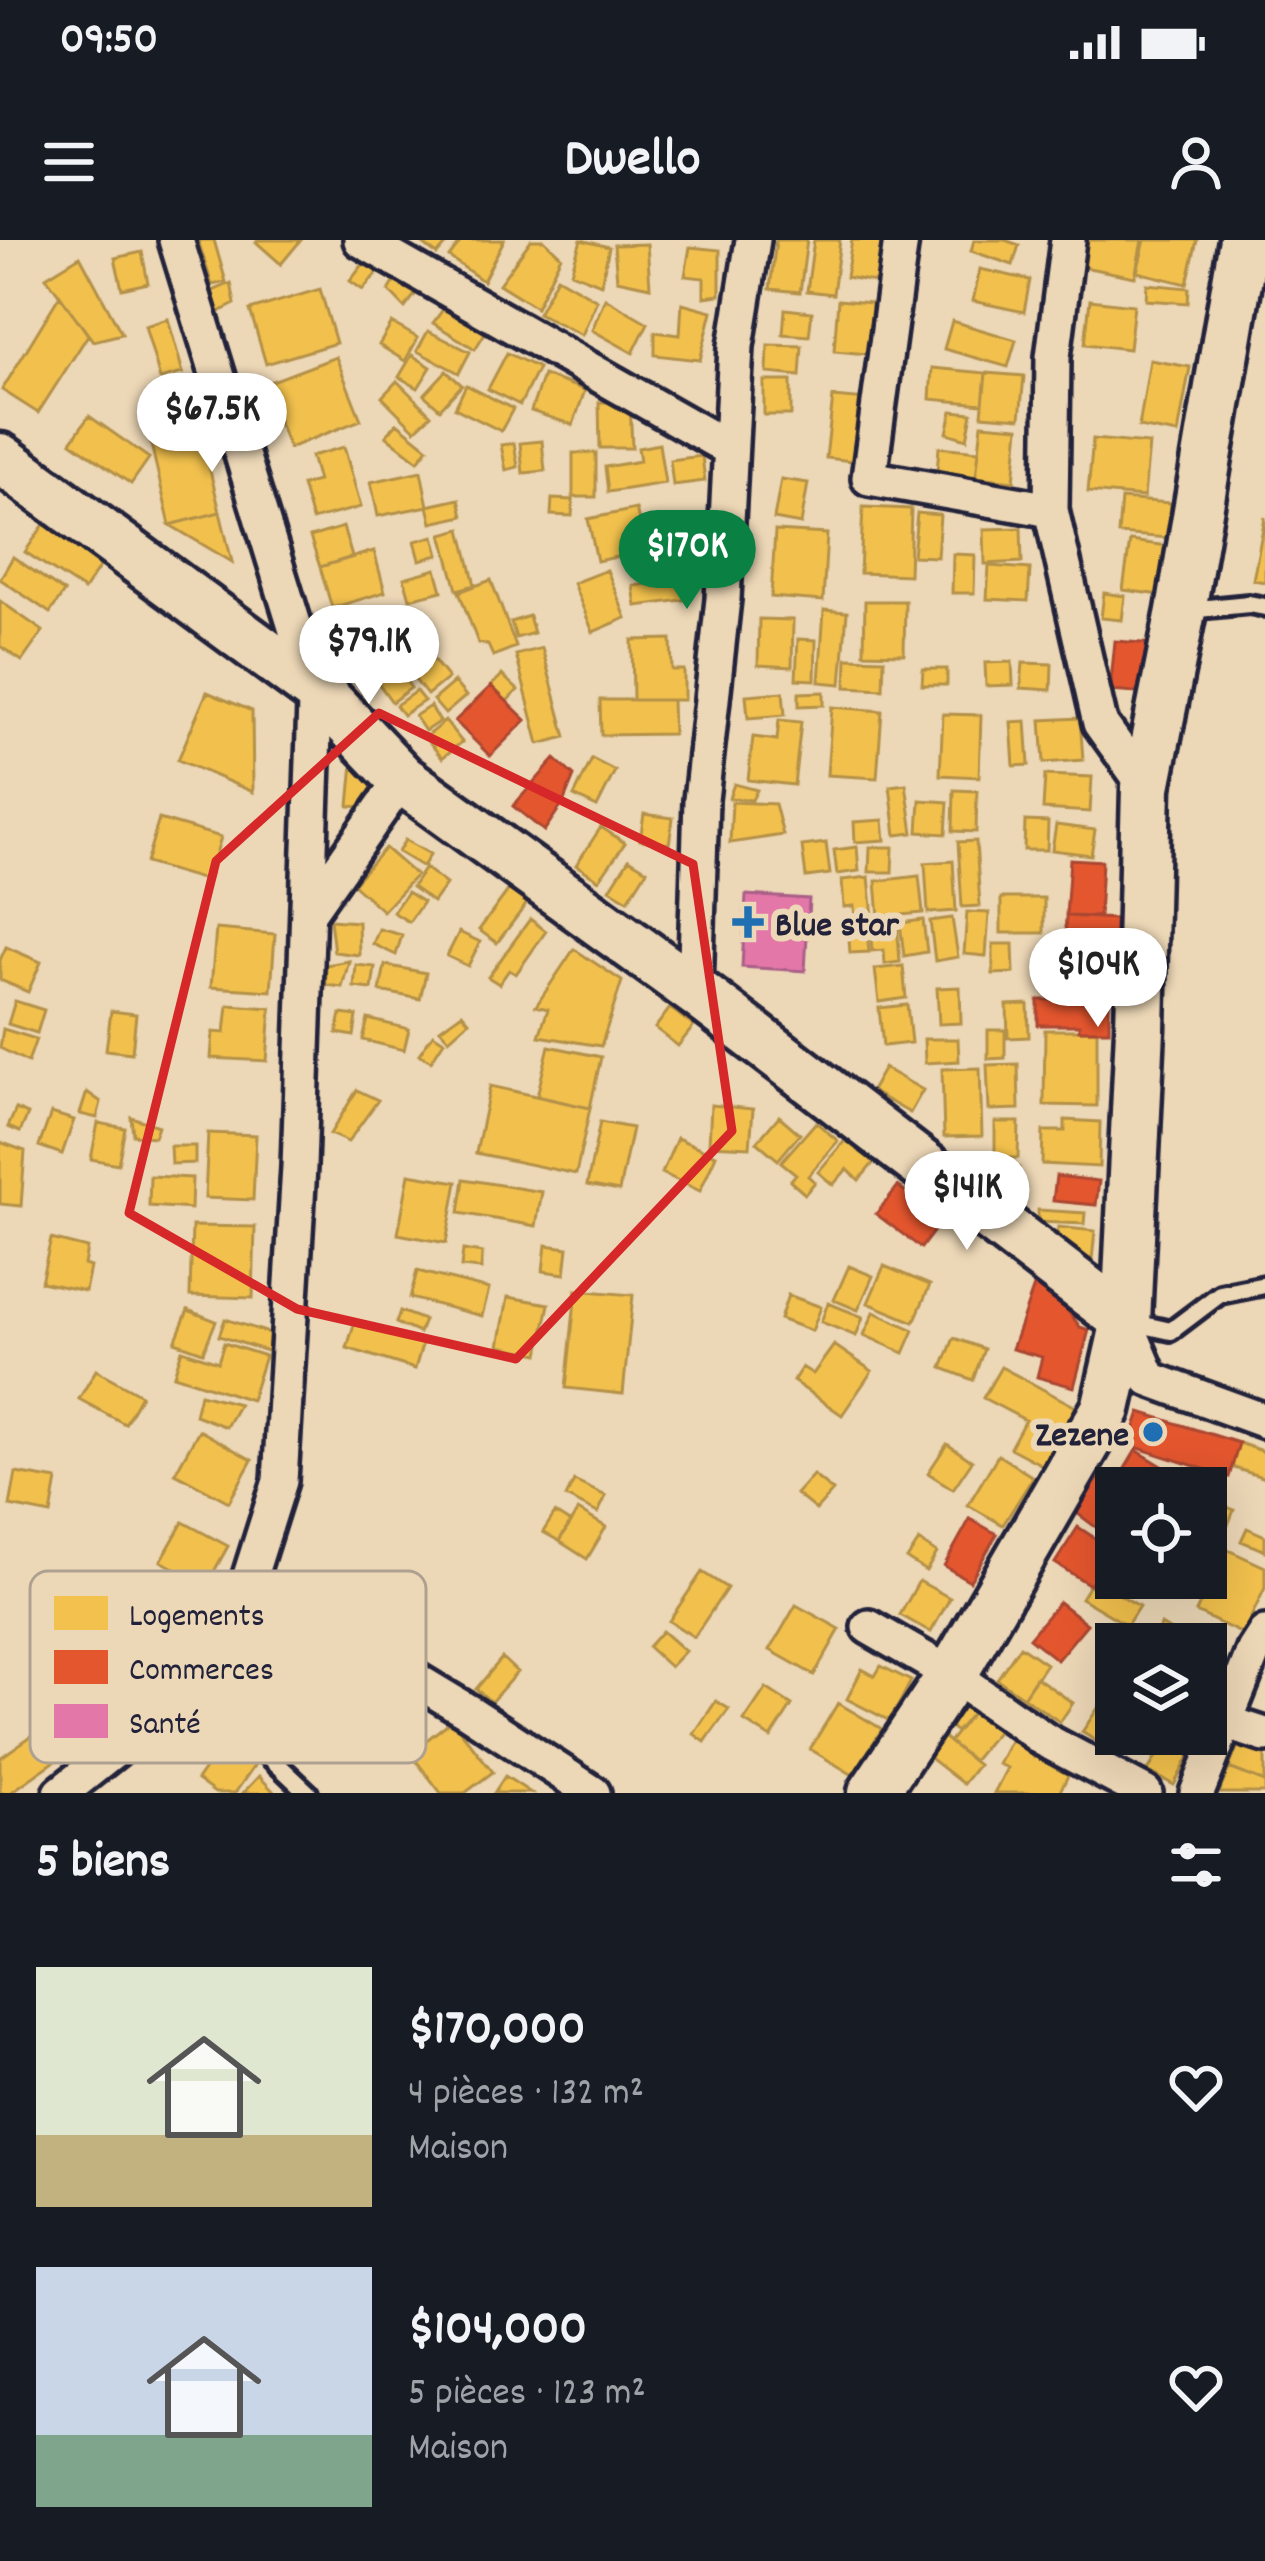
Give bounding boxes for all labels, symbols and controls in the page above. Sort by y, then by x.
text: 09:50 [60,10,158,74]
text: Dwello [564,124,701,201]
icon: menu [36,129,102,195]
icon: person [1163,129,1229,195]
pin: $67.5K [114,373,310,475]
text: $67.5K [164,384,260,439]
pin: $170K [603,510,771,612]
text: $170K [646,521,728,576]
pin: $79.1K [271,605,467,707]
text: $79.1K [326,616,412,671]
place label: Blue star [775,902,900,954]
marker: Blue star [732,906,764,938]
pin: $104K [1014,928,1182,1030]
text: $104K [1056,939,1140,994]
pin: $141K [883,1151,1051,1253]
text: $141K [931,1162,1003,1217]
place label: Zezene [1035,1412,1129,1464]
marker: Zezene [1140,1419,1166,1445]
map controls [1095,1467,1227,1755]
button: locate [1095,1467,1227,1599]
legend [30,1571,426,1763]
text: Logements [129,1595,265,1642]
button: layers [1095,1623,1227,1755]
text: Commerces [129,1649,274,1696]
text: Santé [129,1703,201,1750]
text: 5 biens [36,1829,170,1901]
icon: filters [1163,1832,1229,1898]
text: $170,000 [408,1996,585,2068]
icon: home [132,2015,276,2159]
icon: heart [1163,2054,1229,2120]
text: 4 pièces · 132 m² [408,2068,644,2123]
text: Maison [408,2123,508,2178]
text: $104,000 [408,2296,587,2368]
icon: home [132,2315,276,2459]
icon: heart [1163,2354,1229,2420]
text: 5 pièces · 123 m² [408,2368,646,2423]
text: Maison [408,2423,508,2478]

